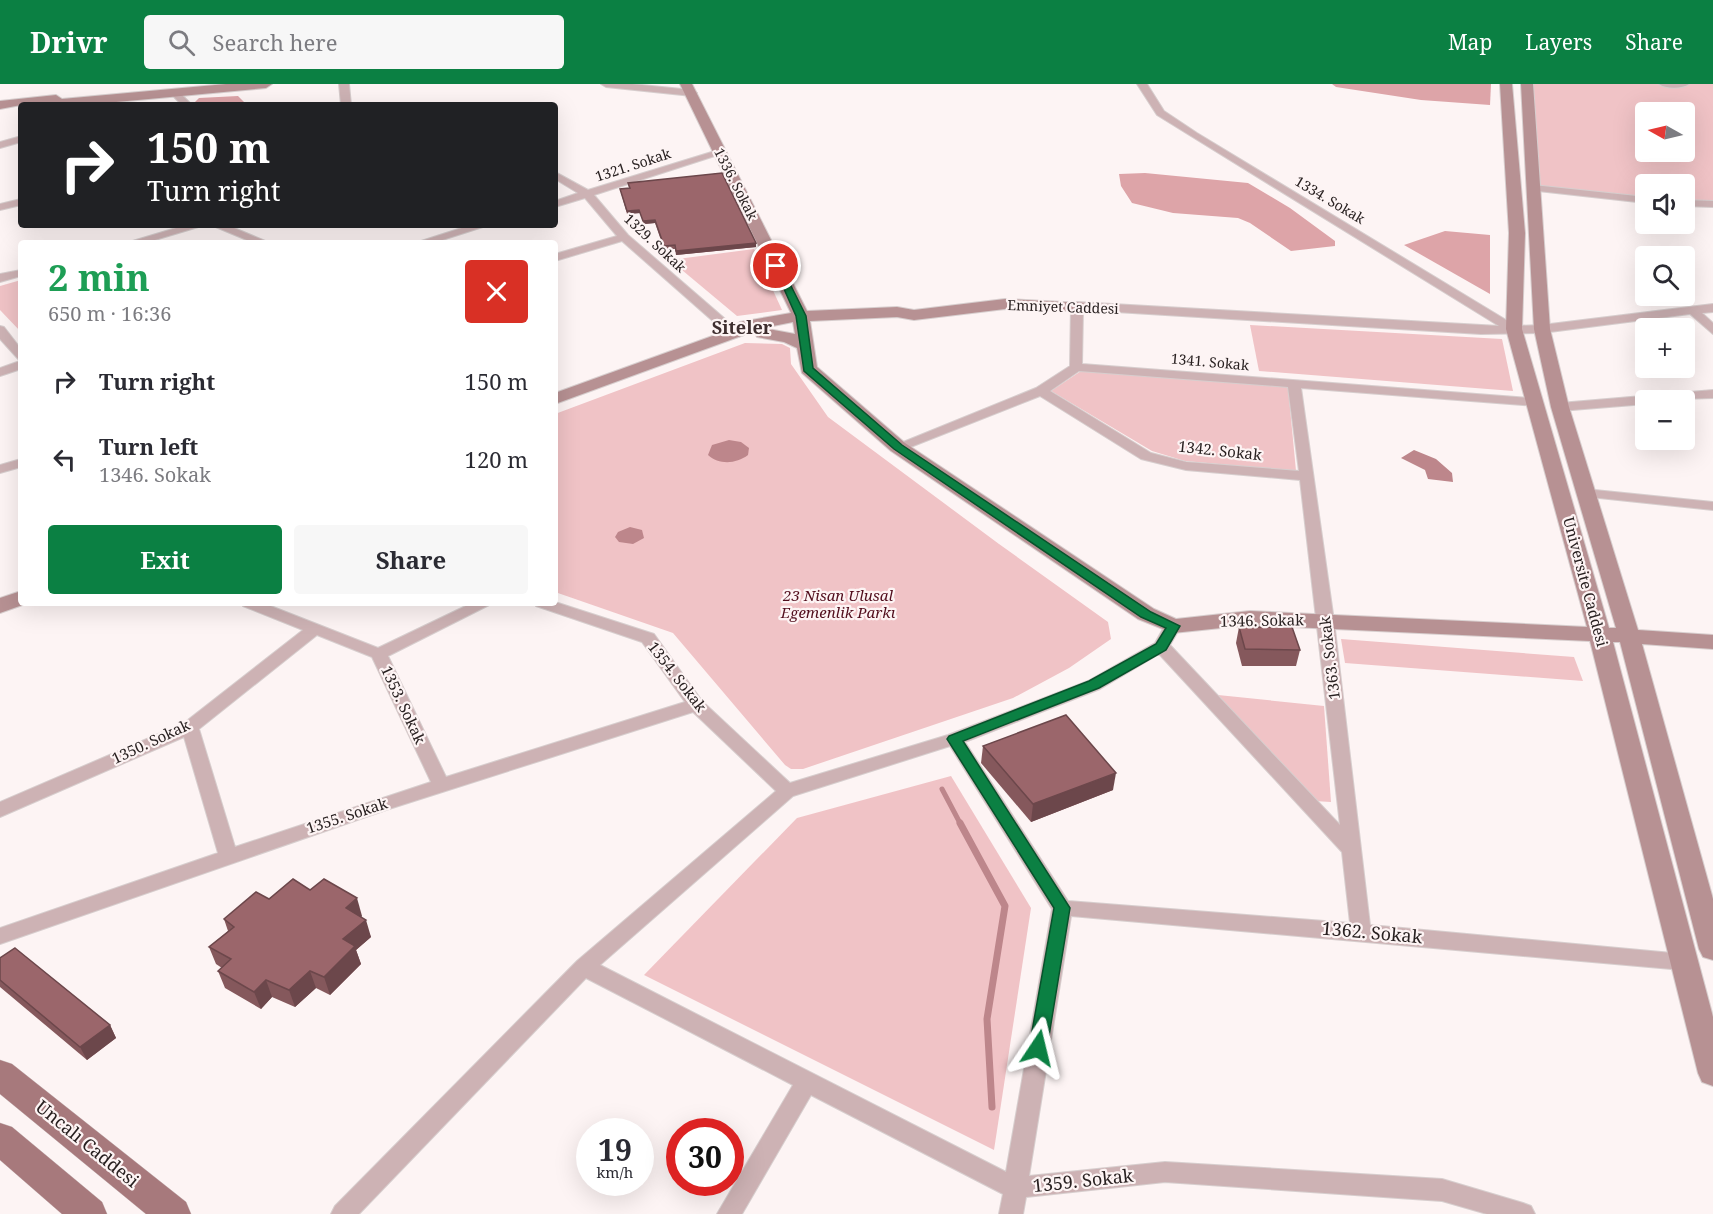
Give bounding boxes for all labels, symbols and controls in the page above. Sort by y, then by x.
search box [144,15,564,69]
text: Drivr [30,23,108,61]
icon: search [165,26,198,59]
text: Search here [213,27,337,57]
text: Map [1448,28,1492,56]
text: Layers [1525,28,1592,56]
text: Share [1625,28,1683,56]
north arrow [1635,102,1695,162]
map controls [1635,102,1695,450]
text: 150 m [147,118,271,175]
icon: right [48,126,126,204]
street label: 1321. Sokak [593,143,674,186]
street label: 1336. Sokak [710,145,763,224]
street label: 1334. Sokak [1292,171,1369,228]
text: Turn right [147,172,280,209]
button: sound [1635,174,1695,234]
street label: 1329. Sokak [620,209,691,277]
pin [750,240,801,291]
button: search [1635,246,1695,306]
icon: arrive [759,249,792,282]
text: 2 min [48,253,150,302]
button: close [465,260,528,323]
street label: Emniyet Caddesi [1007,295,1120,318]
text: 650 m · 16:36 [48,300,171,327]
district label: Siteler [712,315,773,339]
button: + [1635,318,1695,378]
street label: 1341. Sokak [1170,349,1251,374]
icon: right [48,365,81,398]
text: Turn right [99,366,215,396]
text: 150 m [465,366,528,396]
button: − [1635,390,1695,450]
text: Turn left [99,431,198,461]
street label: 1342. Sokak [1177,436,1263,464]
icon: left [48,443,81,476]
text: 120 m [465,444,528,474]
text: 1346. Sokak [99,461,211,488]
street label: Universite Caddesi [1559,515,1613,649]
button: Exit [48,525,282,594]
button: Share [294,525,528,594]
park label: 23 Nisan Ulusal Egemenlik Parkı [780,585,896,622]
street label: 1346. Sokak [1220,609,1304,631]
street label: 1363. Sokak [1314,615,1344,701]
street label: 1354. Sokak [644,637,712,716]
street label: 1353. Sokak [377,662,431,747]
street label: 1350. Sokak [108,714,193,768]
street label: 1355. Sokak [304,792,390,838]
street label: 1362. Sokak [1321,916,1424,948]
position arrow [1006,1016,1070,1080]
street label: Uncalı Caddesi [31,1094,144,1192]
speed limit sign: 30 [666,1118,744,1196]
text: 19 [598,1129,632,1170]
text: km/h [597,1162,633,1182]
street label: 1359. Sokak [1032,1163,1135,1197]

